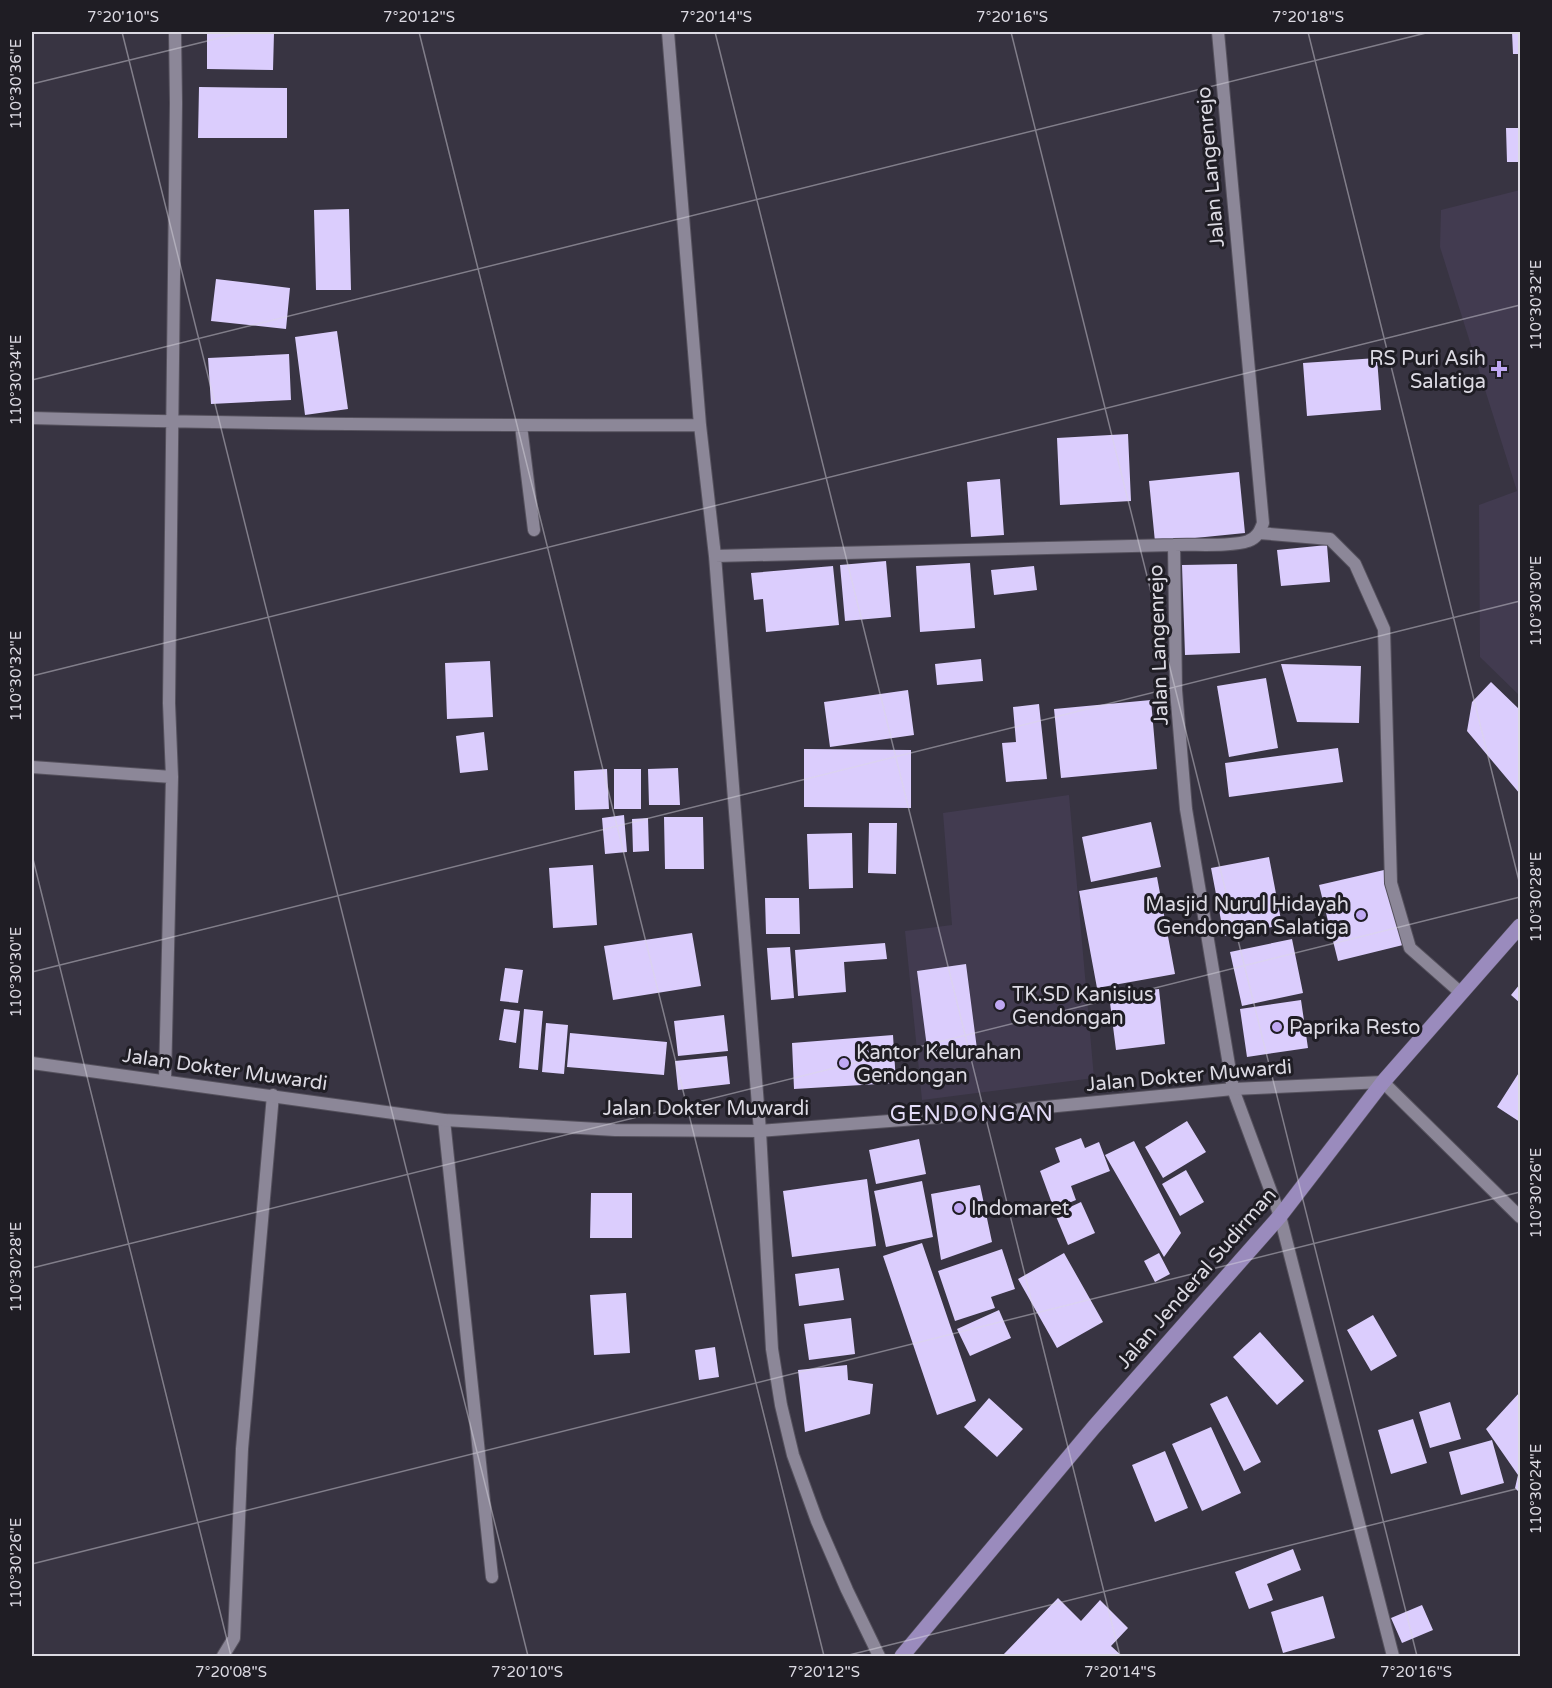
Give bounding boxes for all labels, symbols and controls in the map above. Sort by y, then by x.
text: 7°20'10"S [87,8,159,26]
text: 7°20'12"S [383,8,455,26]
text: 7°20'14"S [680,8,752,26]
text: 7°20'16"S [976,8,1048,26]
text: 7°20'18"S [1272,8,1344,26]
text: 110°30'36"E [7,39,25,129]
street label: Jalan Langenrejo [1192,86,1230,248]
text: 110°30'32"E [1527,260,1545,350]
text: 110°30'34"E [7,335,25,425]
place label: RS Puri Asih Salatiga [1369,347,1486,394]
marker: RS Puri Asih Salatiga [1490,360,1508,378]
text: 110°30'30"E [1527,556,1545,646]
street label: Jalan Langenrejo [1144,564,1174,726]
text: 110°30'32"E [7,631,25,721]
text: 110°30'28"E [1527,852,1545,942]
place label: Masjid Nurul Hidayah Gendongan Salatiga [1145,893,1349,940]
marker: Masjid Nurul Hidayah Gendongan Salatiga [1354,908,1368,922]
text: 110°30'30"E [7,927,25,1017]
place label: TK.SD Kanisius Gendongan [1012,983,1153,1030]
marker: TK.SD Kanisius Gendongan [993,998,1007,1012]
place label: Paprika Resto [1289,1016,1420,1040]
marker: Paprika Resto [1270,1020,1284,1034]
place label: Kantor Kelurahan Gendongan [856,1041,1021,1088]
street label: Jalan Dokter Muwardi [121,1044,329,1096]
street label: Jalan Dokter Muwardi [1085,1055,1293,1097]
marker: Kantor Kelurahan Gendongan [837,1056,851,1070]
street label: Jalan Dokter Muwardi [603,1097,809,1121]
district label: GENDONGAN [890,1101,1054,1127]
text: 110°30'26"E [1527,1148,1545,1238]
street label: Jalan Jenderal Sudirman [1112,1183,1282,1374]
place label: Indomaret [971,1197,1070,1221]
marker: Indomaret [952,1201,966,1215]
text: 110°30'28"E [7,1222,25,1312]
text: 110°30'24"E [1527,1444,1545,1534]
text: 110°30'26"E [7,1518,25,1608]
text: 7°20'08"S [195,1663,267,1681]
text: 7°20'10"S [491,1663,563,1681]
text: 7°20'12"S [788,1663,860,1681]
text: 7°20'14"S [1084,1663,1156,1681]
text: 7°20'16"S [1380,1663,1452,1681]

